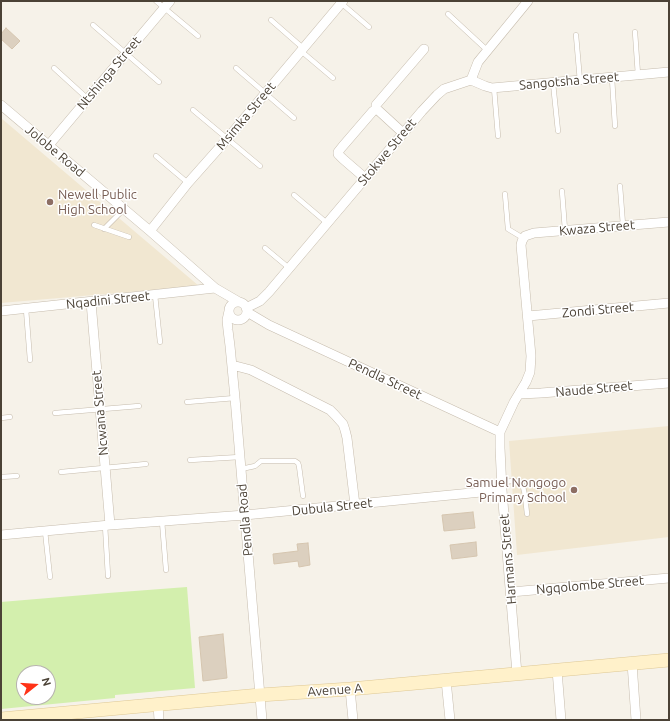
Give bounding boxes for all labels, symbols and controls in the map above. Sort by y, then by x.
street label: Ntshinga Street [74,33,144,113]
street label: Sangotsha Street [518,69,620,93]
street label: Msimka Street [213,79,279,153]
street label: Stokwe Street [354,115,420,189]
street label: Jolobe Road [22,122,88,180]
place label: Newell Public High School [58,187,137,218]
marker: Newell Public High School [45,197,55,207]
street label: Kwaza Street [558,217,636,239]
street label: Nqadini Street [65,288,151,312]
street label: Zondi Street [561,299,635,321]
street label: Pendla Street [346,355,424,403]
street label: Ncwana Street [88,370,112,456]
street label: Naude Street [555,378,633,400]
place label: Samuel Nongogo Primary School [466,475,566,506]
street label: Pendla Road [234,483,256,557]
marker: Samuel Nongogo Primary School [569,485,579,495]
street label: Dubula Street [291,495,373,519]
street label: Harmans Street [496,513,520,605]
street label: Ngqolombe Street [535,573,645,597]
north arrow [16,665,56,705]
text: N [40,676,53,687]
street label: Avenue A [307,680,363,700]

